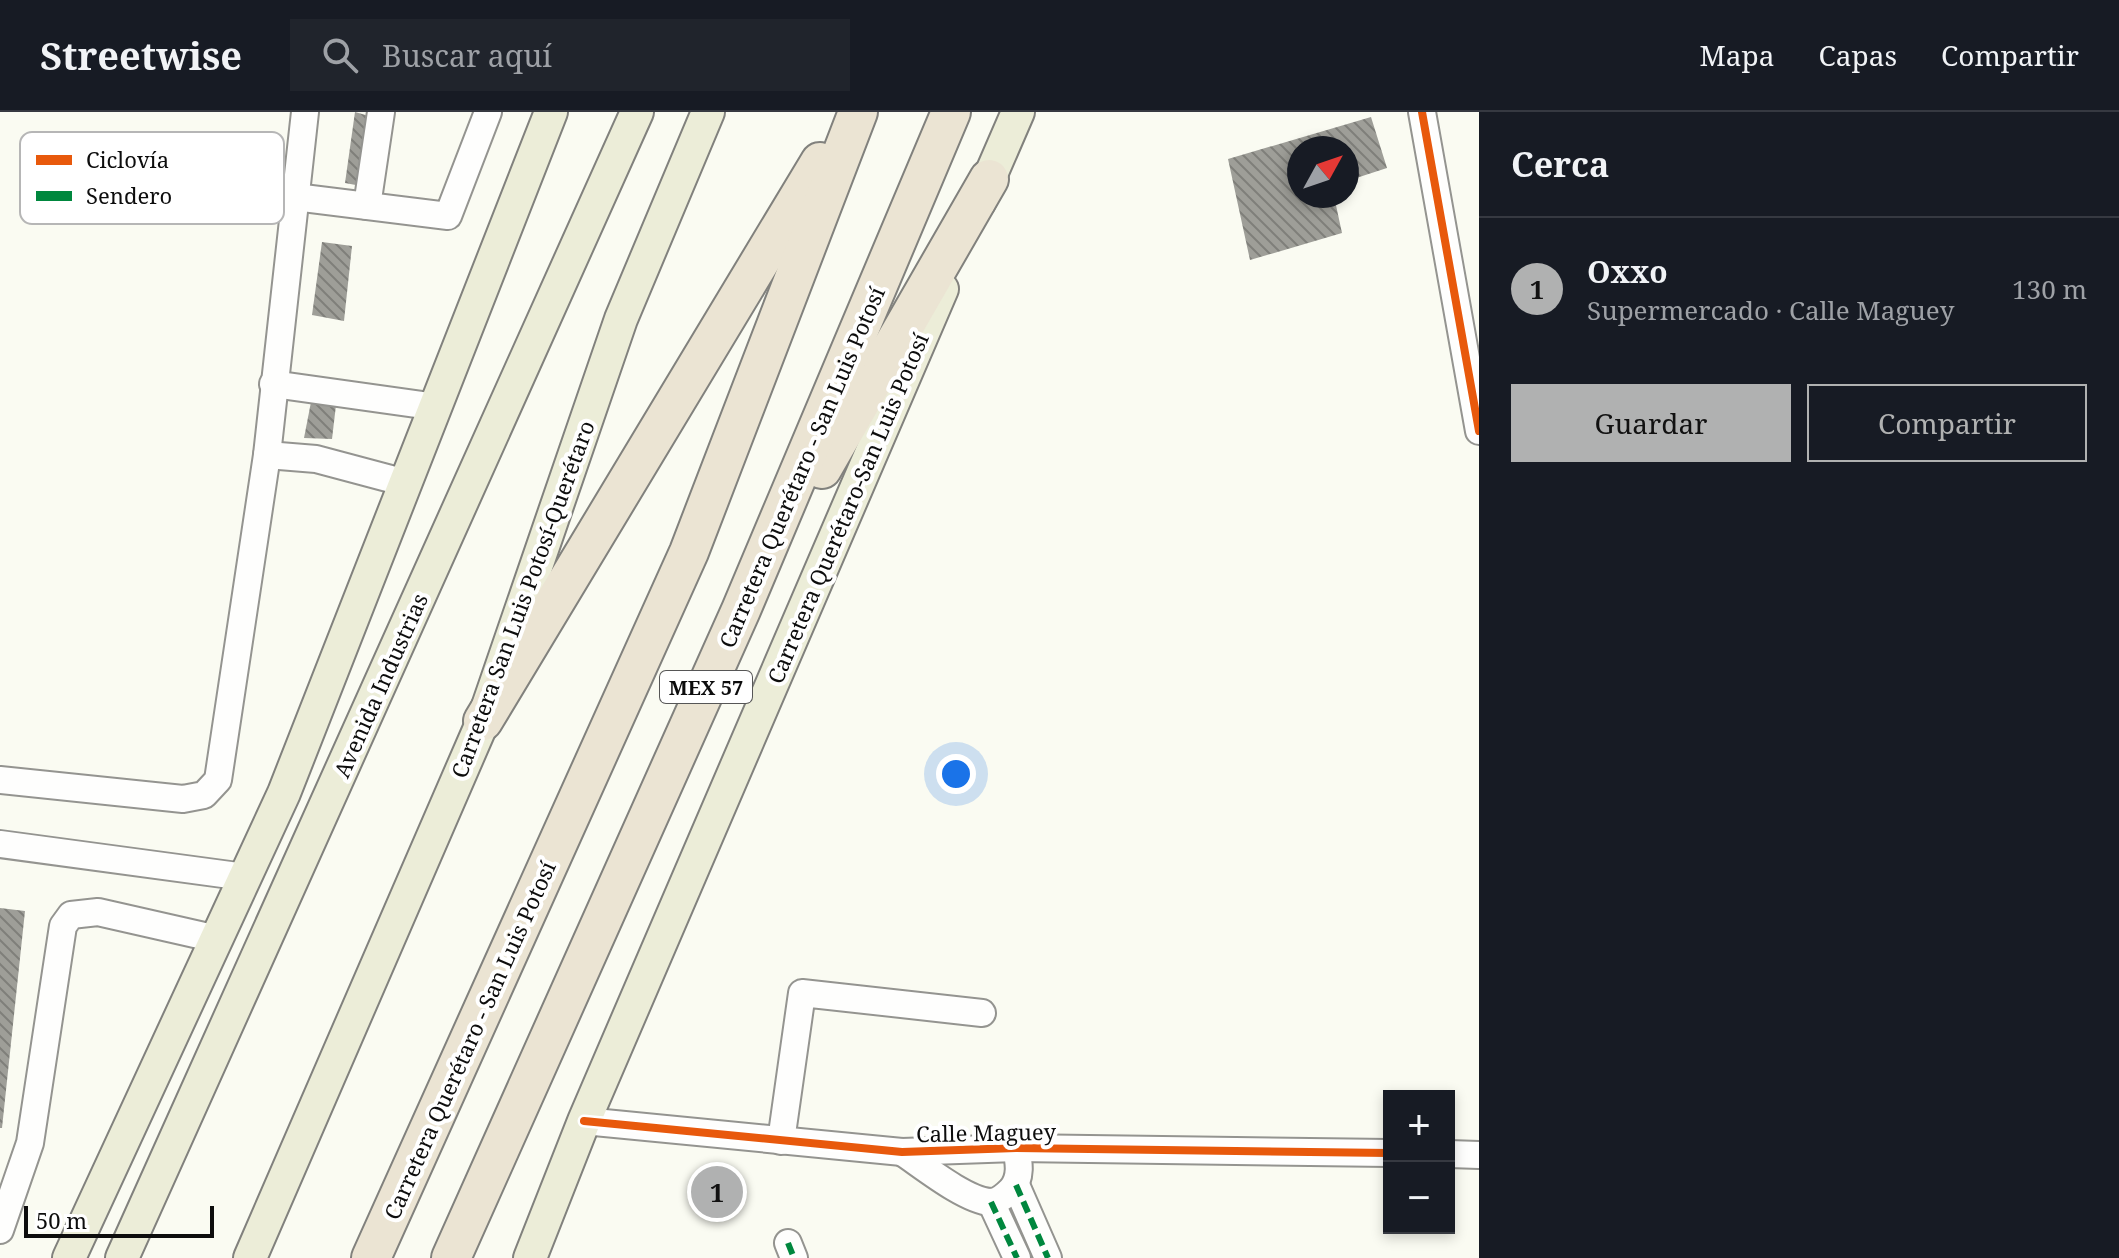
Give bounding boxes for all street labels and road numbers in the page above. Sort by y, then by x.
street label: Carretera Querétaro - San Luis Potosí [711,282,891,652]
street label: Carretera Querétaro-San Luis Potosí [759,328,935,688]
street label: Carretera San Luis Potosí-Querétaro [443,416,601,782]
street label: Avenida Industrias [326,588,434,782]
road number: MEX 57 [660,671,752,703]
street label: Carretera Querétaro - San Luis Potosí [376,856,562,1224]
street label: Calle Maguey [916,1116,1057,1148]

